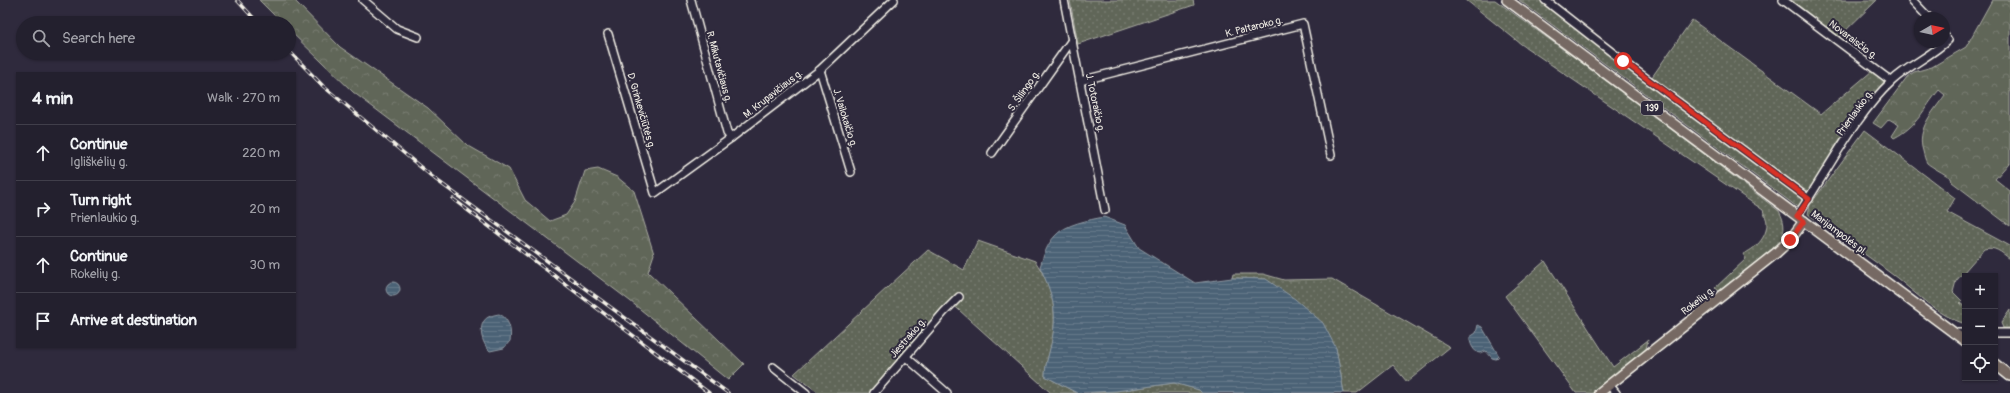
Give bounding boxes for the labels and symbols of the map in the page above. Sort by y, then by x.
north arrow [1914,12,1950,48]
street label: K. Paltaroko g. [1224,14,1284,40]
street label: Novaraisčio g. [1826,18,1880,62]
street label: R. Mikutavičiaus g. [704,30,734,104]
route start [1614,52,1632,70]
street label: M. Krupavičiaus g. [741,67,805,121]
street label: S. Šilingo g. [1004,67,1043,114]
street label: D. Grinkevičiūtės g. [624,71,658,151]
street label: J. Totoraičio g. [1083,72,1107,134]
street label: J. Vailokaičio g. [830,87,860,149]
street label: Prienlaukio g. [1834,88,1876,138]
road number: 139 [1641,101,1663,115]
street label: Marijampolės pl. [1809,208,1869,258]
route end [1781,231,1799,249]
street label: Rokelių g. [1679,284,1717,318]
street label: Jiestrakio g. [887,316,929,360]

